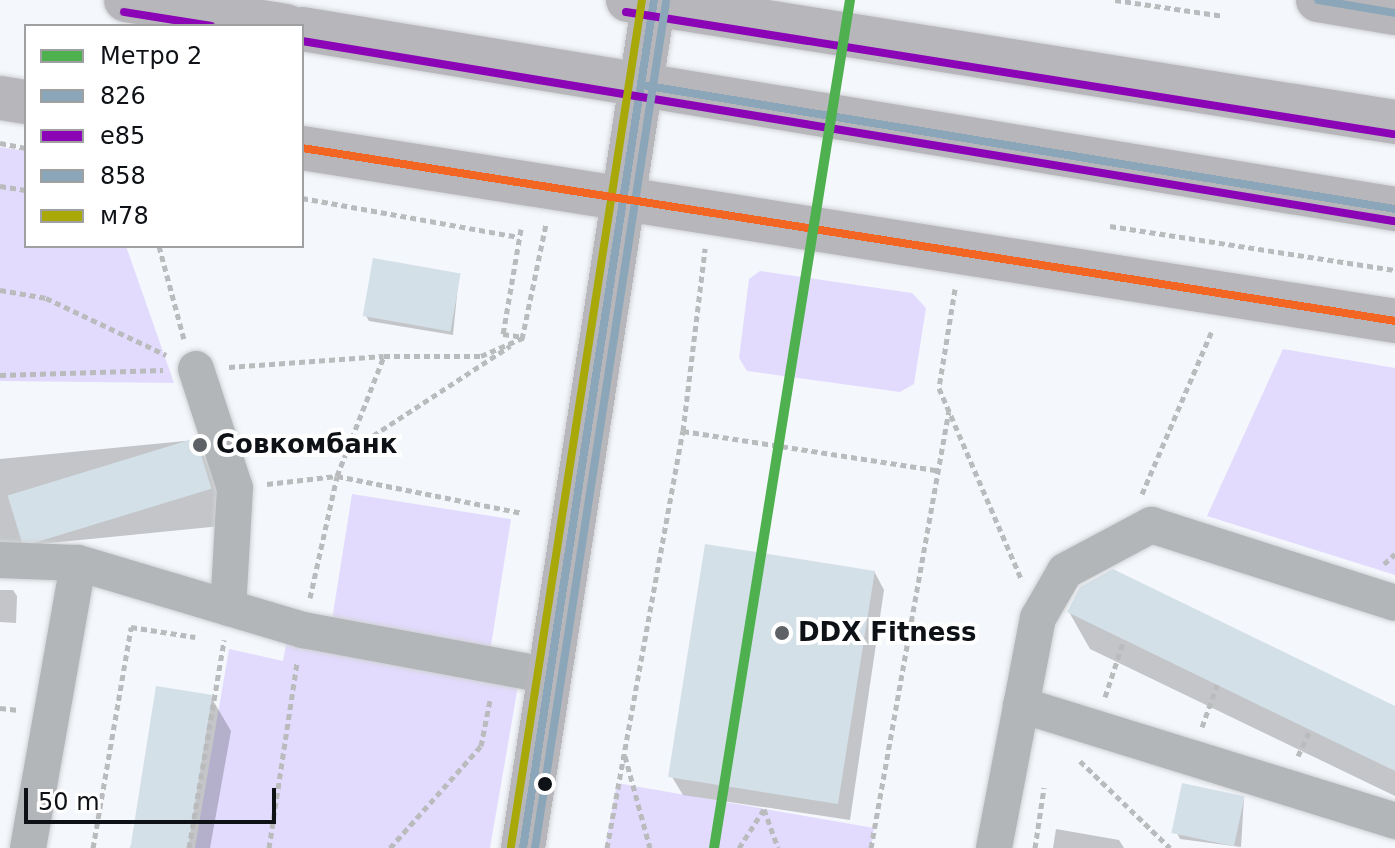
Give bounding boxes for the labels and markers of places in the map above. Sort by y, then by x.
place label: Совкомбанк [216,429,397,461]
marker: Совкомбанк [191,436,209,454]
place label: DDX Fitness [798,617,976,649]
marker: DDX Fitness [773,624,791,642]
unlabelled marker [537,776,553,792]

